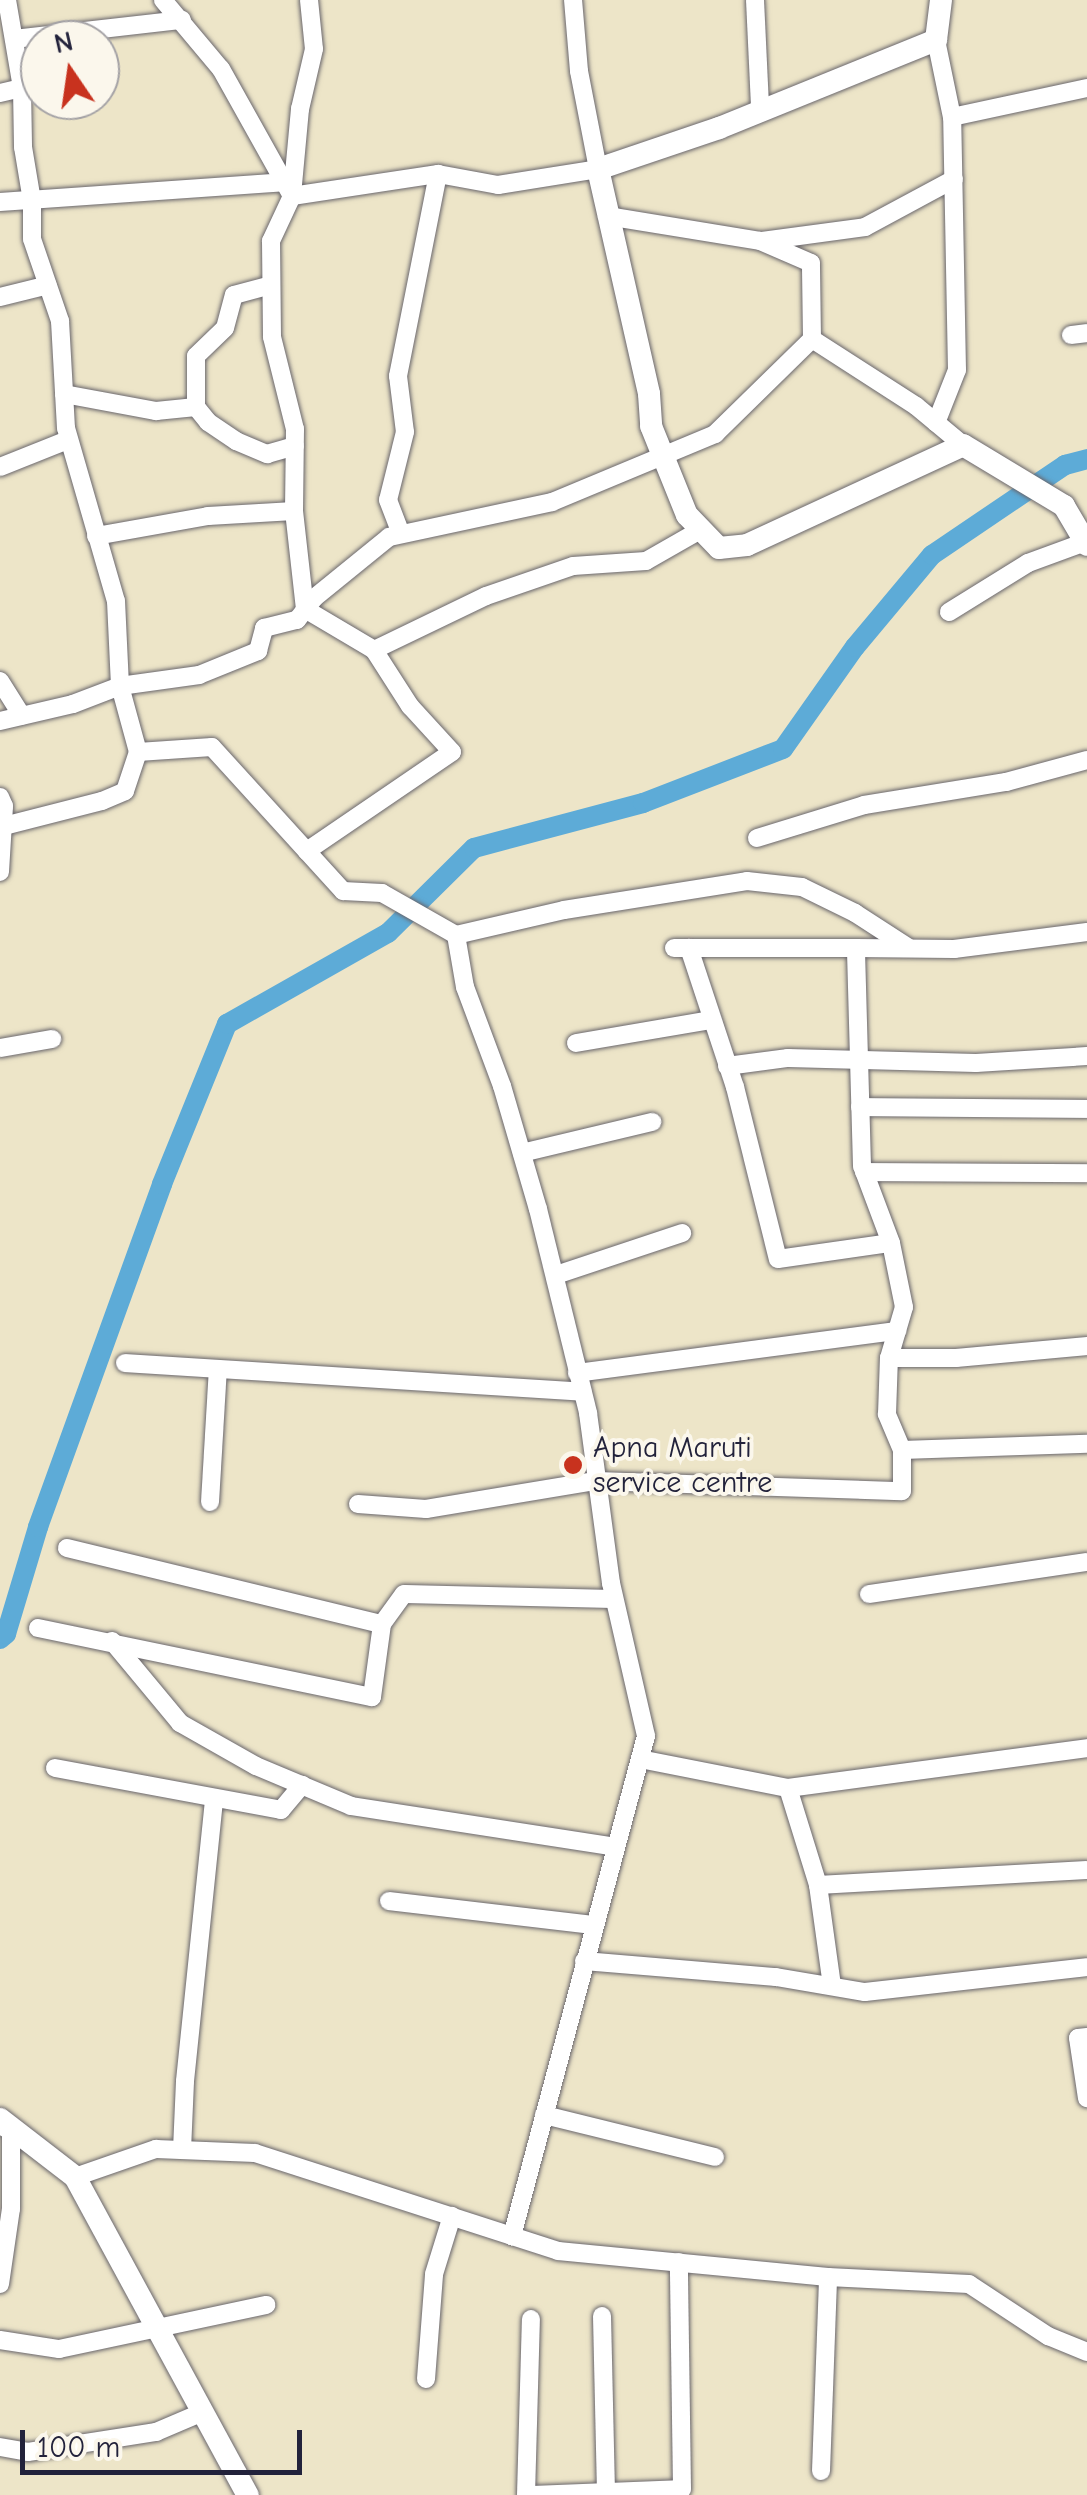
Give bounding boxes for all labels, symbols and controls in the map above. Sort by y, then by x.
north arrow [20,20,120,120]
text: N [51,25,76,60]
place label: Apna Maruti service centre [593,1430,772,1500]
marker: Apna Maruti service centre [562,1454,584,1476]
scale bar [25,2410,308,2472]
text: 100 m [37,2430,120,2465]

